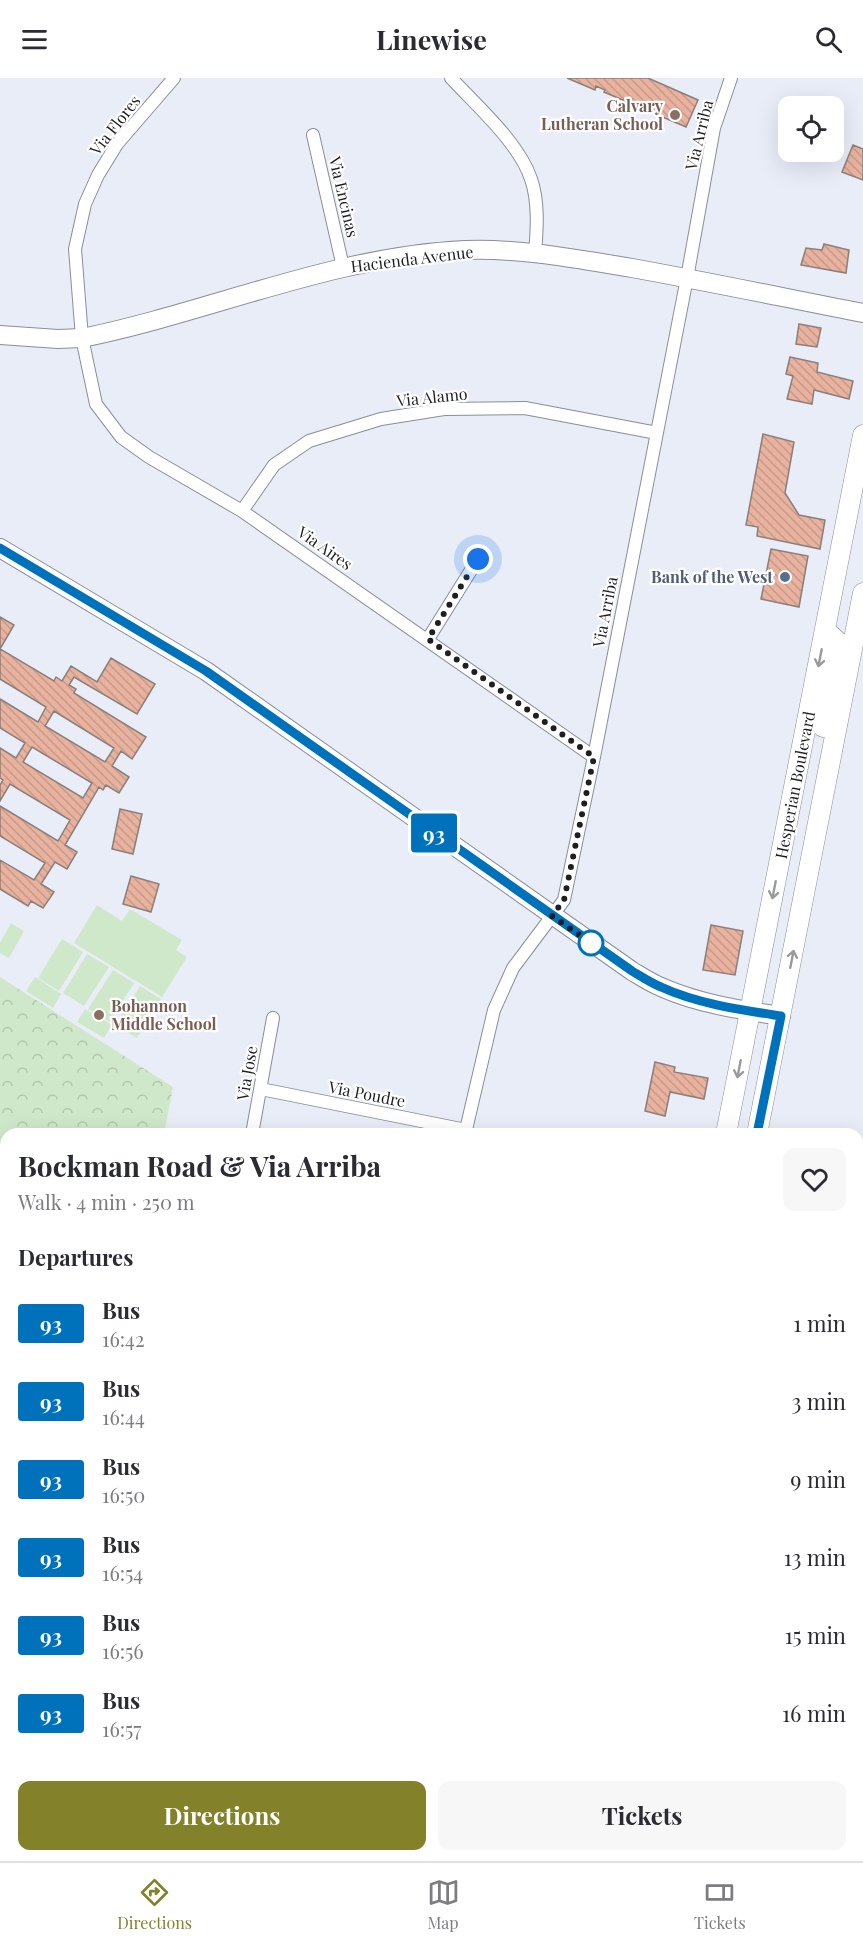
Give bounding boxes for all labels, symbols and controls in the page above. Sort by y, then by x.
text: Linewise [376,21,487,57]
icon: menu [18,23,51,56]
icon: search [812,23,845,56]
street label: Via Flores [84,91,145,160]
place label: Calvary Lutheran School [541,95,664,134]
map controls [778,96,844,162]
button: locate [778,96,844,162]
street label: Via Arriba [679,98,717,173]
marker: Calvary Lutheran School [668,108,682,122]
street label: Via Encinas [325,153,364,239]
street label: Hacienda Avenue [349,241,474,276]
street label: Via Alamo [394,382,469,411]
street label: Via Aires [293,521,357,574]
your location [463,544,493,574]
place label: Bank of the West [651,566,773,587]
marker: Bank of the West [778,570,792,584]
street label: Via Arriba [587,575,622,650]
one-way arrow [814,647,825,667]
street label: Hesperian Boulevard [770,709,819,861]
line badge: 93 [407,814,461,852]
text: 93 [423,819,445,847]
one-way arrow [768,880,779,899]
unlabelled marker [578,930,604,956]
one-way arrow [787,949,798,969]
place label: Bohannon Middle School [111,995,217,1034]
marker: Bohannon Middle School [92,1008,106,1022]
street label: Via Jose [231,1044,262,1103]
one-way arrow [733,1058,744,1078]
street label: Via Poudre [326,1076,407,1111]
text: Bockman Road & Via Arriba [18,1147,381,1184]
button: heart [783,1148,846,1211]
text: Walk · 4 min · 250 m [18,1188,195,1215]
text: Departures [18,1242,133,1272]
text: Bus [102,1295,140,1325]
text: 1 min [793,1308,846,1338]
text: 93 [40,1309,62,1337]
text: 16:42 [102,1325,145,1352]
text: Bus [102,1373,140,1403]
text: 3 min [791,1386,846,1416]
text: 93 [40,1387,62,1415]
text: 16:44 [102,1403,145,1430]
text: Bus [102,1451,140,1481]
text: 9 min [790,1464,846,1494]
text: 93 [40,1465,62,1493]
text: 16:50 [102,1481,145,1508]
text: Bus [102,1529,140,1559]
text: 13 min [784,1542,846,1572]
text: 93 [40,1543,62,1571]
text: 16:54 [102,1559,143,1586]
text: Bus [102,1607,140,1637]
text: 15 min [785,1620,846,1650]
text: 93 [40,1621,62,1649]
text: 16:56 [102,1637,144,1664]
text: Bus [102,1685,140,1715]
text: 16 min [782,1698,846,1728]
text: 93 [40,1699,62,1727]
text: 16:57 [102,1715,141,1742]
button: Directions [18,1781,426,1850]
button: Tickets [438,1781,846,1850]
tab: Directions [117,1876,192,1933]
tab: Map [427,1876,460,1933]
tab: Tickets [694,1876,746,1933]

